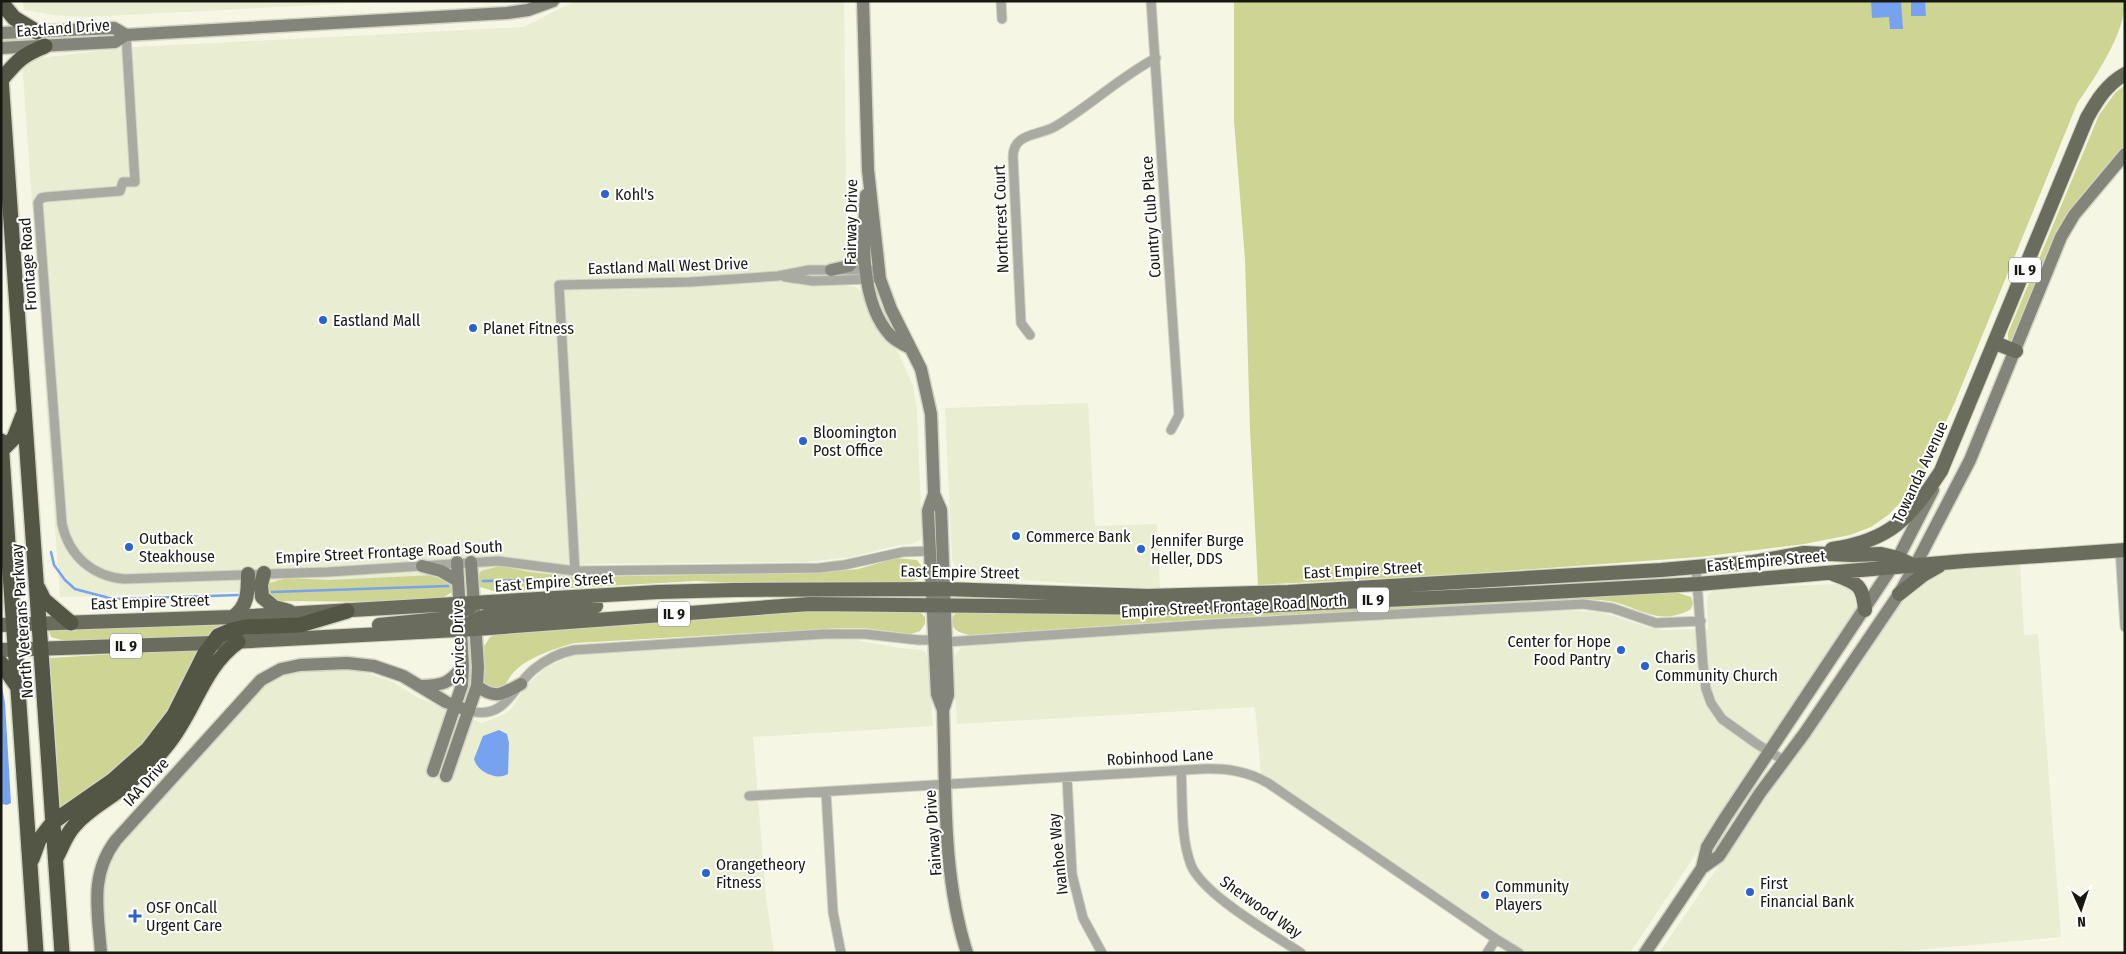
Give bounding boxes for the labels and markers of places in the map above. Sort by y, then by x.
place label: Kohl's [615,185,654,204]
marker: Kohl's [599,188,611,200]
place label: Eastland Mall [333,311,420,330]
marker: Eastland Mall [317,314,329,326]
place label: Planet Fitness [483,319,574,338]
marker: Planet Fitness [467,322,479,334]
place label: Bloomington Post Office [813,423,897,460]
marker: Bloomington Post Office [797,435,809,447]
place label: Commerce Bank [1026,527,1131,546]
place label: Outback Steakhouse [139,529,215,566]
marker: Commerce Bank [1010,530,1022,542]
place label: Jennifer Burge Heller, DDS [1151,531,1244,568]
marker: Outback Steakhouse [123,541,135,553]
marker: Jennifer Burge Heller, DDS [1135,543,1147,555]
place label: Center for Hope Food Pantry [1508,632,1612,669]
marker: Center for Hope Food Pantry [1615,644,1627,656]
place label: Charis Community Church [1655,648,1778,685]
marker: Charis Community Church [1639,660,1651,672]
place label: Orangetheory Fitness [716,855,806,892]
marker: Orangetheory Fitness [700,867,712,879]
place label: First Financial Bank [1760,874,1855,911]
place label: Community Players [1495,877,1570,914]
marker: First Financial Bank [1744,886,1756,898]
marker: Community Players [1479,889,1491,901]
place label: OSF OnCall Urgent Care [146,898,222,935]
marker: OSF OnCall Urgent Care [128,909,142,923]

